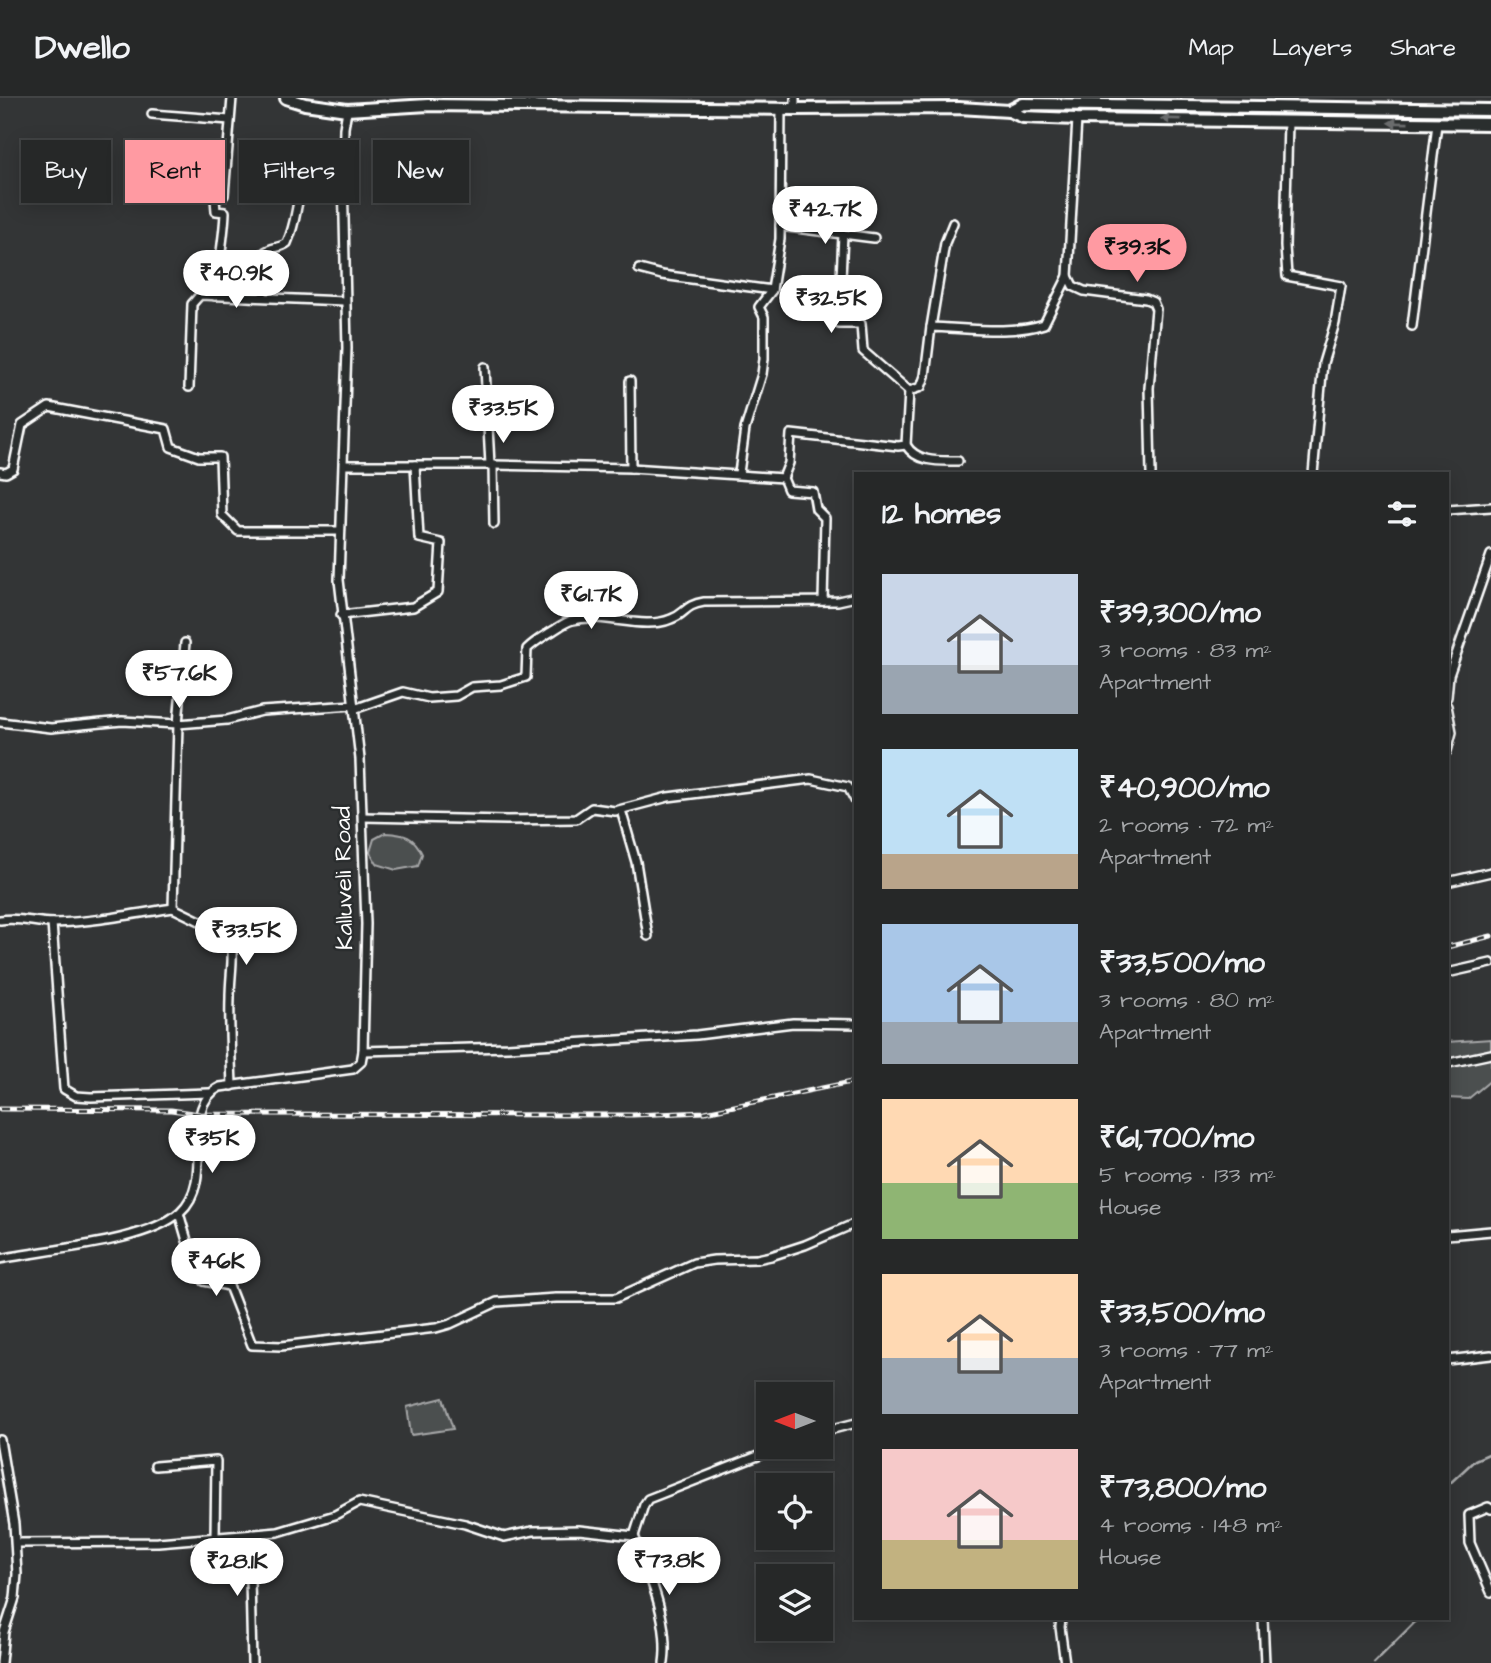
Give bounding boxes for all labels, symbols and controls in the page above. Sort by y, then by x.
text: Dwello [35,25,130,71]
text: Map [1189,31,1234,65]
text: Layers [1272,31,1352,65]
text: Share [1390,31,1456,65]
one-way arrow [1160,113,1182,125]
one-way arrow [1387,117,1409,129]
chip: Buy [21,140,111,203]
chip: Rent [125,140,225,203]
chip: Filters [239,140,359,203]
chip: New [373,140,469,203]
pin: ₹42.7K [768,186,882,246]
text: ₹42.7K [788,193,862,225]
pin: ₹39.3K [1080,225,1194,284]
text: ₹39.3K [1104,231,1170,263]
pin: ₹40.9K [179,250,293,310]
text: ₹40.9K [199,257,273,289]
pin: ₹32.5K [774,275,888,335]
text: ₹32.5K [795,282,867,314]
pin: ₹33.5K [446,386,560,445]
text: ₹33.5K [468,392,538,424]
text: 12 homes [882,493,1001,535]
icon: filters [1383,495,1421,533]
pin: ₹61.7K [534,572,648,631]
text: ₹61.7K [560,578,622,610]
text: ₹39,300/mo [1099,592,1261,634]
icon: home [938,602,1022,686]
text: 3 rooms · 83 m² [1099,634,1272,666]
pin: ₹57.6K [122,650,236,710]
text: ₹57.6K [141,657,217,689]
text: Apartment [1099,666,1211,698]
text: ₹40,900/mo [1099,767,1270,809]
icon: home [938,777,1022,861]
street label: Kalluveli Road [326,806,362,950]
text: 2 rooms · 72 m² [1099,809,1274,841]
text: Apartment [1099,841,1211,873]
pin: ₹33.5K [189,908,303,967]
text: ₹33.5K [211,914,281,946]
text: ₹33,500/mo [1099,942,1265,984]
icon: home [938,952,1022,1036]
text: 3 rooms · 80 m² [1099,984,1275,1016]
text: Apartment [1099,1016,1211,1048]
pin: ₹35K [171,1116,253,1175]
text: ₹61,700/mo [1099,1117,1254,1159]
text: ₹35K [184,1122,240,1154]
icon: home [938,1127,1022,1211]
text: 5 rooms · 133 m² [1099,1159,1276,1191]
text: House [1099,1191,1162,1223]
pin: ₹46K [175,1238,257,1298]
text: ₹46K [187,1245,245,1277]
text: ₹33,500/mo [1099,1292,1265,1334]
icon: home [938,1302,1022,1386]
text: 3 rooms · 77 m² [1099,1334,1274,1366]
text: Apartment [1099,1366,1211,1398]
north arrow [756,1382,833,1460]
map controls [756,1382,833,1641]
text: ₹73,800/mo [1099,1467,1266,1509]
button: locate [756,1473,833,1550]
icon: home [938,1477,1022,1561]
text: 4 rooms · 148 m² [1099,1509,1283,1541]
pin: ₹28.1K [180,1538,294,1598]
pin: ₹73.8K [612,1538,726,1597]
text: House [1099,1541,1162,1573]
text: ₹73.8K [633,1544,705,1576]
text: ₹28.1K [206,1545,268,1577]
button: layers [756,1564,833,1641]

